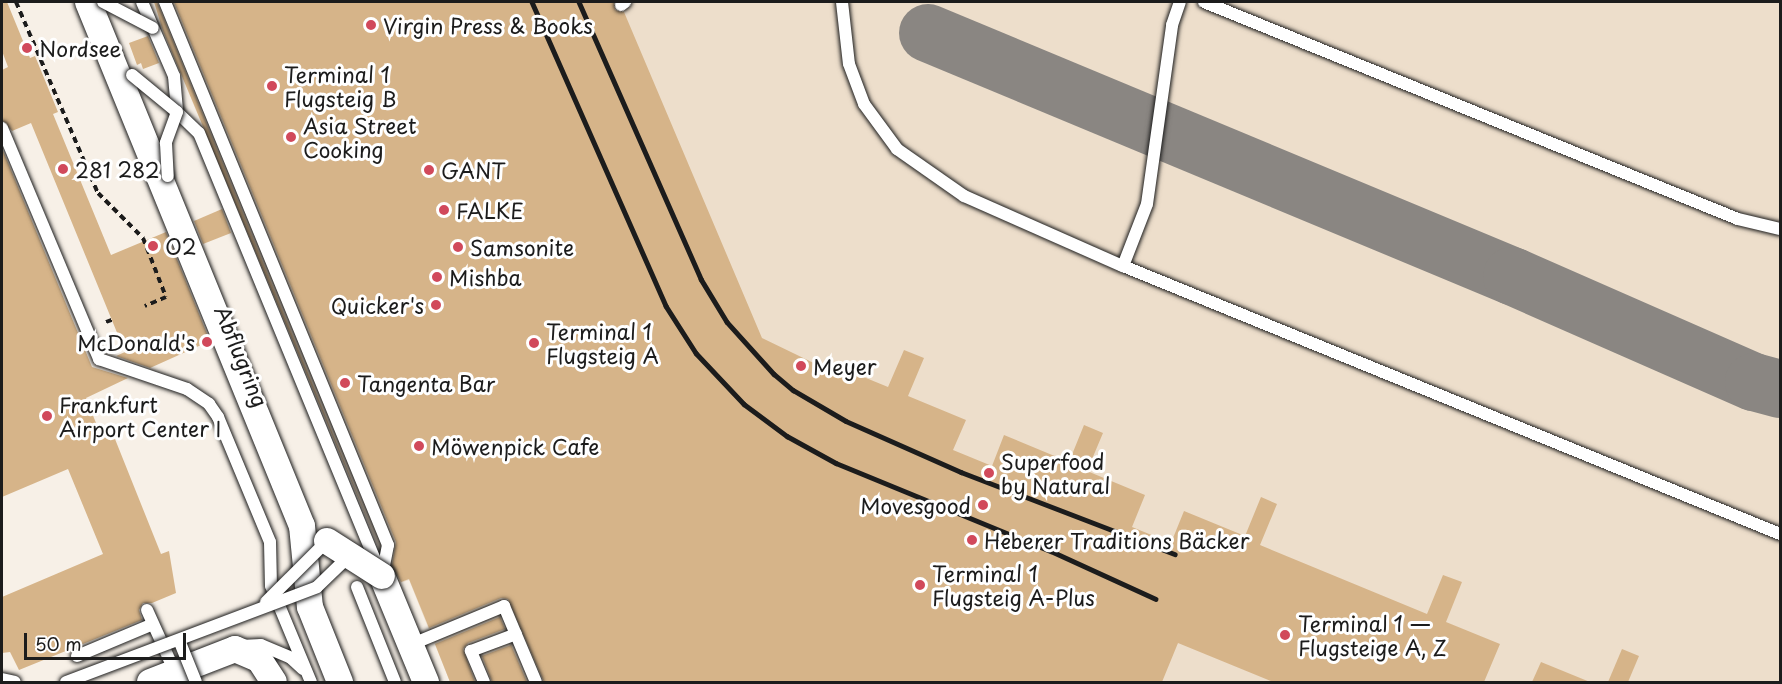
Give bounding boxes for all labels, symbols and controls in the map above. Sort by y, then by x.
place label: Virgin Press & Books [383,12,593,38]
marker: Virgin Press & Books [364,18,378,32]
place label: Nordsee [39,35,121,61]
marker: Nordsee [20,41,34,55]
place label: Terminal 1 Flugsteig B [284,61,394,111]
marker: Terminal 1 Flugsteig B [265,79,279,93]
place label: Asia Street Cooking [303,112,417,162]
marker: Asia Street Cooking [284,130,298,144]
place label: 281 282 [75,156,161,182]
place label: GANT [441,157,506,183]
marker: 281 282 [56,162,70,176]
marker: GANT [422,163,436,177]
place label: FALKE [456,197,524,223]
marker: FALKE [437,203,451,217]
place label: O2 [165,233,197,259]
place label: Samsonite [470,234,574,260]
marker: O2 [146,239,160,253]
marker: Samsonite [451,240,465,254]
place label: Mishba [449,264,522,290]
marker: Mishba [430,270,444,284]
place label: Quicker's [331,292,424,318]
marker: Quicker's [429,298,443,312]
street label: Abflugring [210,302,274,410]
place label: Terminal 1 Flugsteig A [546,318,658,368]
place label: McDonald's [77,329,195,355]
marker: McDonald's [200,335,214,349]
marker: Terminal 1 Flugsteig A [527,336,541,350]
place label: Meyer [813,353,877,379]
marker: Meyer [794,359,808,373]
place label: Tangenta Bar [357,370,495,396]
marker: Tangenta Bar [338,376,352,390]
place label: Frankfurt Airport Center I [59,391,224,441]
marker: Frankfurt Airport Center I [40,409,54,423]
place label: Möwenpick Cafe [431,433,600,459]
marker: Möwenpick Cafe [412,439,426,453]
place label: Superfood by Natural [1001,448,1110,498]
marker: Superfood by Natural [982,466,996,480]
place label: Movesgood [860,492,971,518]
marker: Movesgood [976,498,990,512]
place label: Heberer Traditions Bäcker [984,527,1250,553]
marker: Heberer Traditions Bäcker [965,533,979,547]
place label: Terminal 1 Flugsteig A-Plus [932,560,1094,610]
marker: Terminal 1 Flugsteig A-Plus [913,578,927,592]
place label: Terminal 1 — Flugsteige A, Z [1298,610,1448,660]
scale bar [27,621,189,659]
marker: Terminal 1 — Flugsteige A, Z [1276,626,1294,644]
text: 50 m [35,630,82,657]

